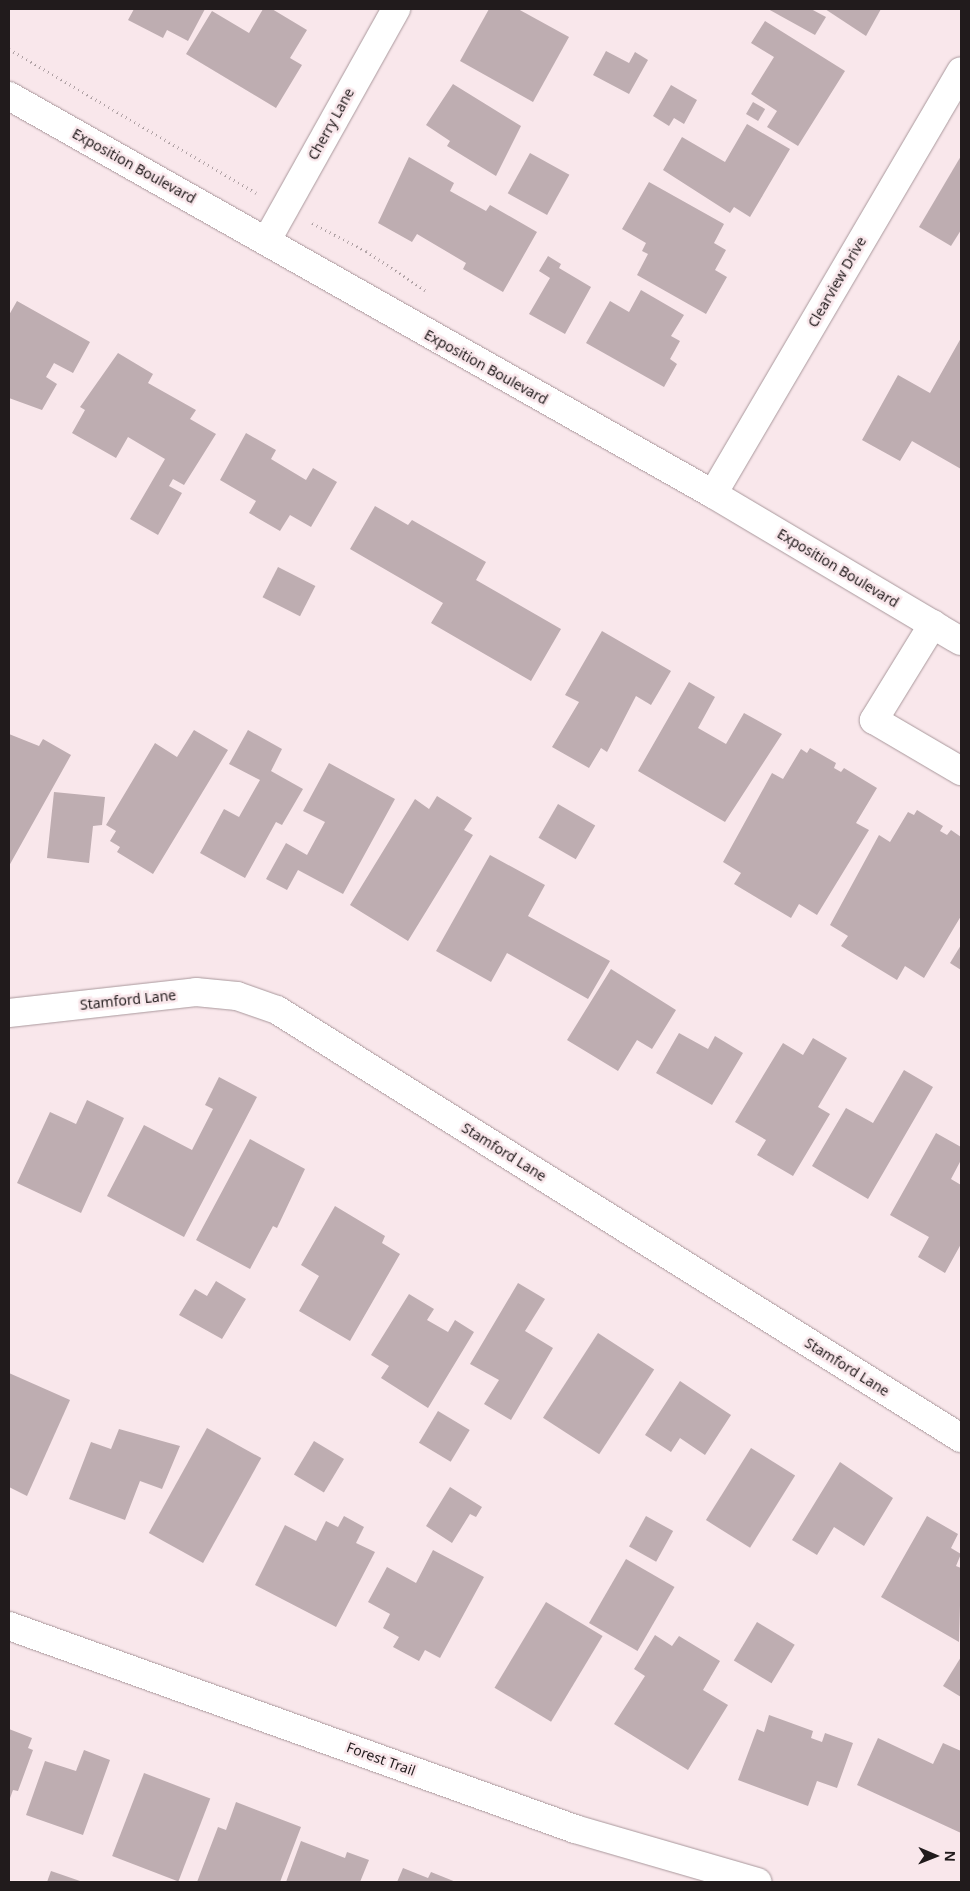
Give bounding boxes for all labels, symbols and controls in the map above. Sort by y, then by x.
street label: Cherry Lane [304,85,358,163]
street label: Exposition Boulevard [69,125,199,207]
street label: Clearview Drive [804,234,870,330]
street label: Exposition Boulevard [421,326,551,408]
street label: Exposition Boulevard [774,525,902,611]
street label: Stamford Lane [79,987,177,1013]
street label: Stamford Lane [459,1119,549,1185]
street label: Stamford Lane [802,1334,892,1400]
street label: Forest Trail [344,1739,418,1779]
north arrow [910,1831,960,1881]
text: N [941,1850,960,1862]

